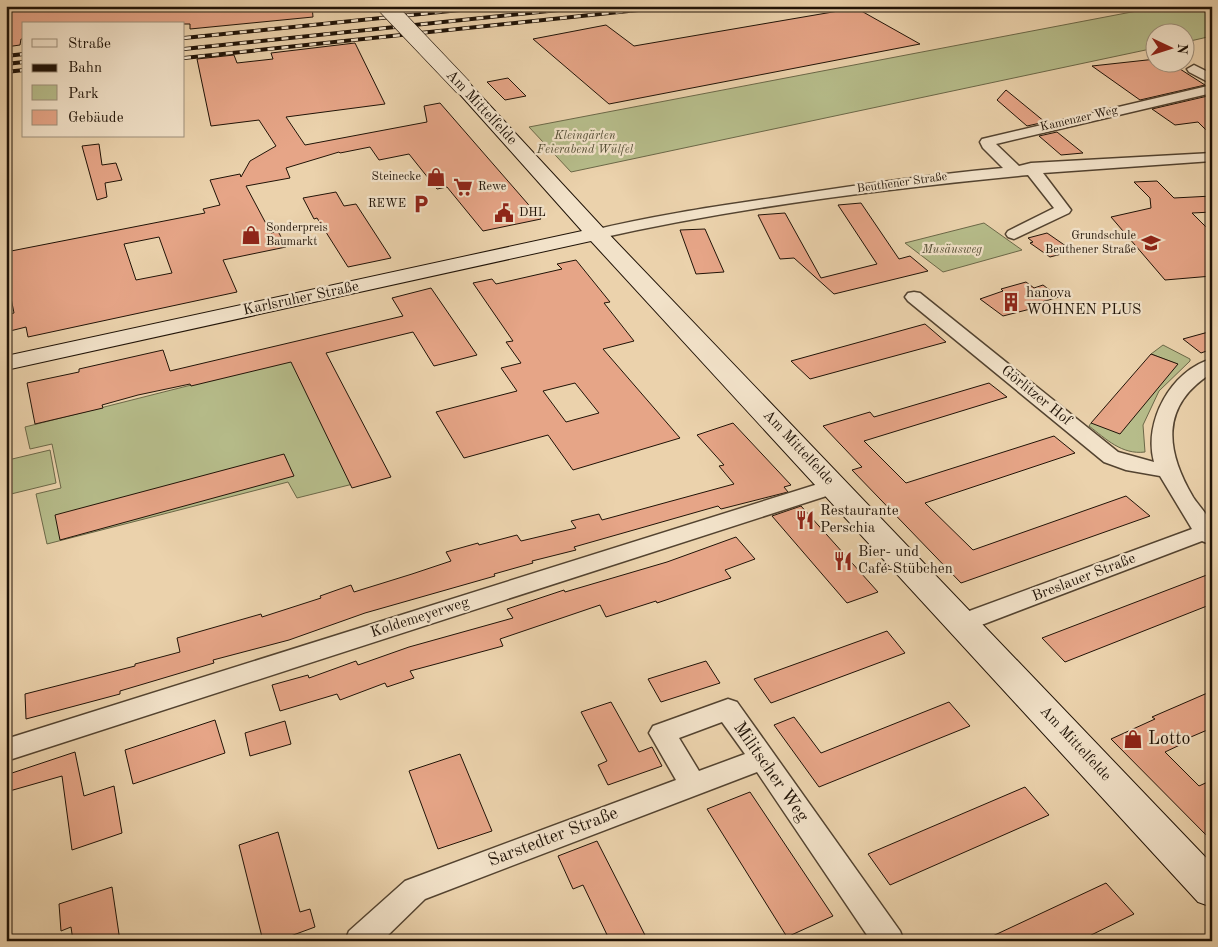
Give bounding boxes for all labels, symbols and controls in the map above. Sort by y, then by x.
legend [22,22,185,138]
north arrow [1146,22,1196,72]
text: Straße [68,37,111,52]
text: N [1175,43,1189,55]
text: Bahn [68,61,102,76]
street label: Am Mittelfelde [443,68,519,148]
text: Park [68,87,99,102]
street label: Kamenzer Weg [1039,104,1119,134]
text: Gebäude [68,111,124,126]
park label: Kleingärten Feierabend Wülfel [536,129,634,156]
shop icon: Steinecke [425,166,447,188]
place label: Steinecke [372,171,421,183]
street label: Beuthener Straße [856,171,948,195]
supermarket icon: Rewe [452,176,474,198]
place label: Rewe [478,181,507,193]
parking icon: REWE [410,193,432,215]
place label: REWE [368,198,406,210]
public building icon: DHL [493,202,515,224]
place label: DHL [519,207,546,219]
place label: Sonderpreis Baumarkt [266,222,328,248]
shop icon: Sonderpreis Baumarkt [240,224,262,246]
place label: Grundschule Beuthener Straße [1045,230,1136,256]
school or university icon: Grundschule Beuthener Straße [1140,232,1162,254]
park label: Musäusweg [921,243,982,256]
street label: Karlsruher Straße [242,279,360,319]
place label: hanova WOHNEN PLUS [1026,286,1141,318]
building icon: hanova WOHNEN PLUS [1000,291,1022,313]
street label: Görlitzer Hof [998,363,1075,429]
street label: Am Mittelfelde [760,408,836,488]
place label: Restaurante Perschia [820,504,899,536]
restaurant icon: Restaurante Perschia [794,509,816,531]
place label: Bier- und Café-Stübchen [858,545,953,577]
restaurant icon: Bier- und Café-Stübchen [832,550,854,572]
street label: Breslauer Straße [1030,551,1138,605]
street label: Koldemeyerweg [369,595,471,641]
street label: Am Mittelfelde [1037,704,1113,784]
street label: Militscher Weg [730,719,812,826]
shop icon: Lotto [1122,728,1144,750]
place label: Lotto [1148,730,1191,748]
street label: Sarstedter Straße [485,804,621,870]

